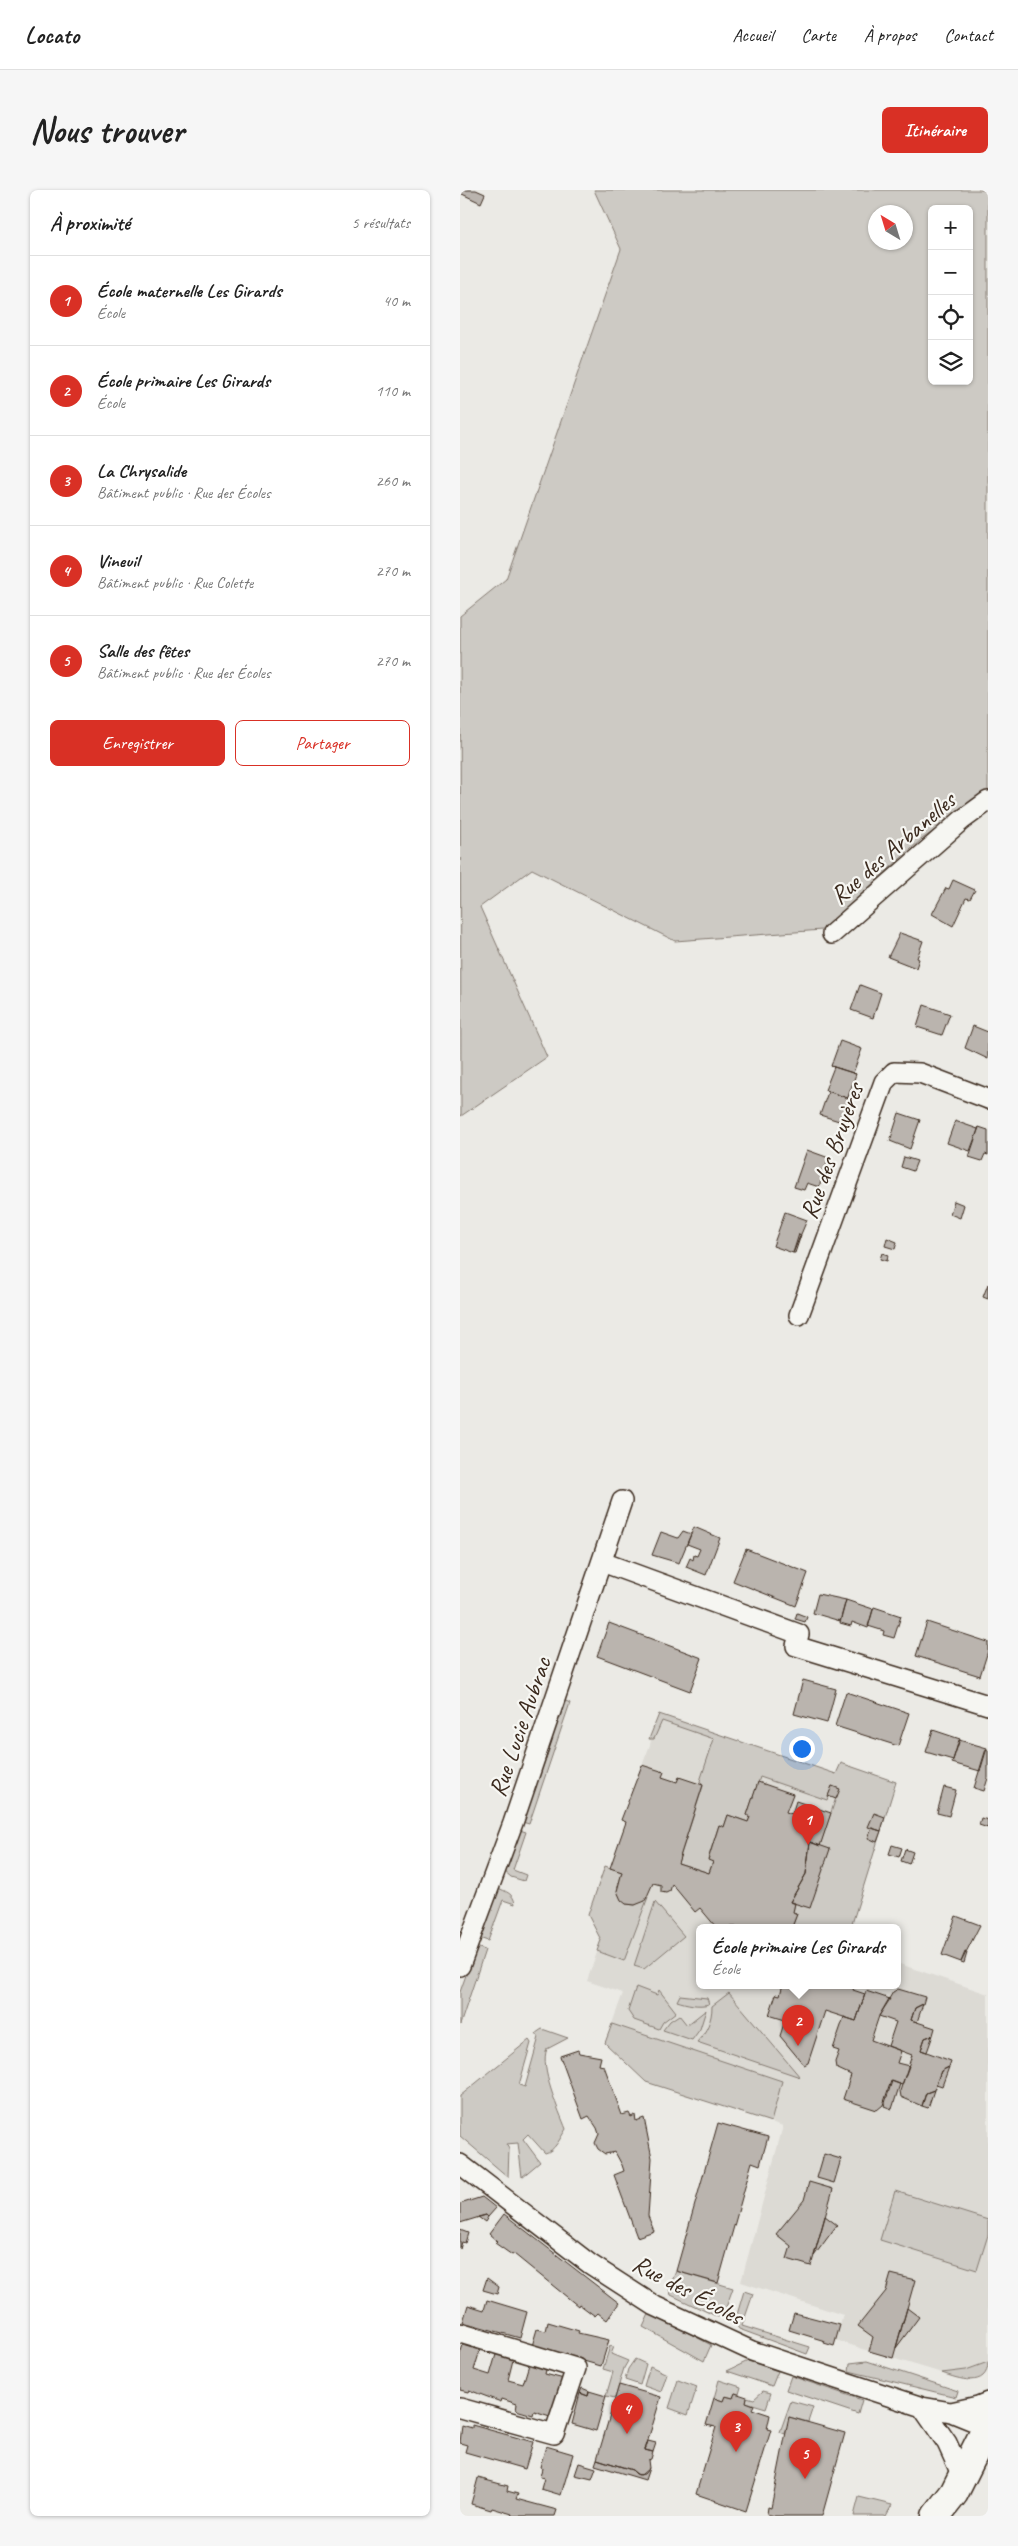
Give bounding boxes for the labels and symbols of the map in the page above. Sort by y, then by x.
north arrow [868,205,913,250]
street label: Rue des Arbanelles [824,783,964,911]
street label: Rue des Bruyères [793,1076,872,1223]
street label: Rue Lucie Aubrac [481,1652,559,1801]
your location [789,1736,815,1762]
pin: 1 [792,1804,824,1845]
pin: 2 [782,2005,814,2046]
street label: Rue des Écoles [627,2247,751,2334]
pin: 4 [611,2393,643,2434]
pin: 3 [720,2411,752,2452]
pin: 5 [789,2438,821,2479]

